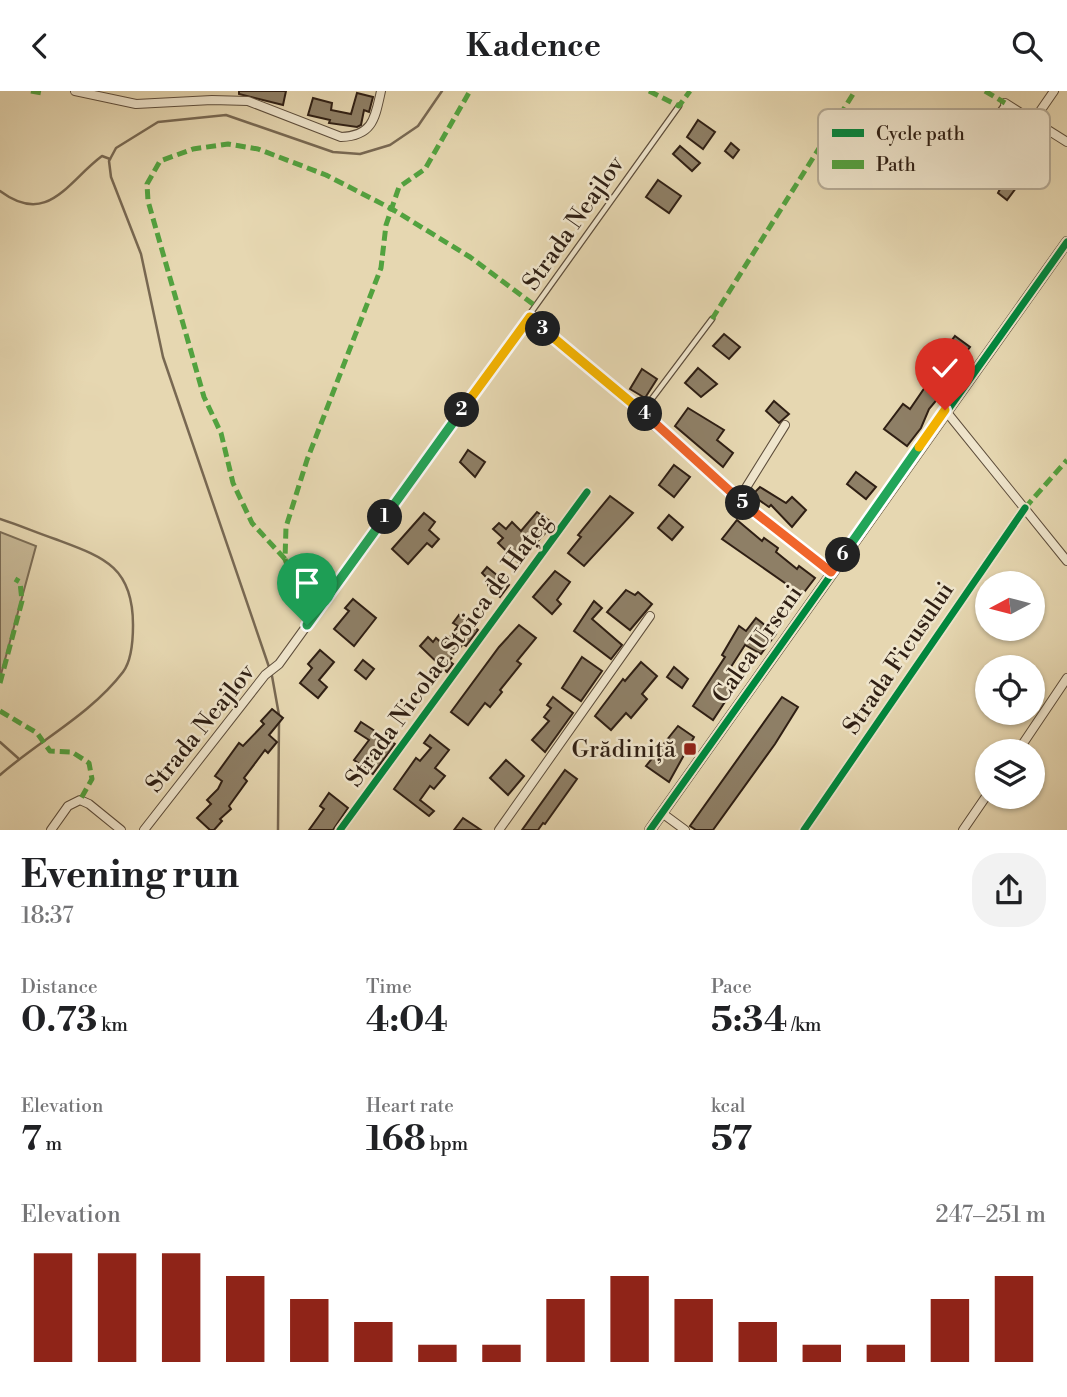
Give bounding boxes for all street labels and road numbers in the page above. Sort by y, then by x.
street label: Strada Neajlov [516,150,632,296]
street label: Strada Nicolae Stoica de Hațeg [340,508,558,793]
street label: Strada Ficusului [837,577,961,741]
street label: Calea Urseni [706,580,810,709]
street label: Strada Neajlov [140,657,263,799]

